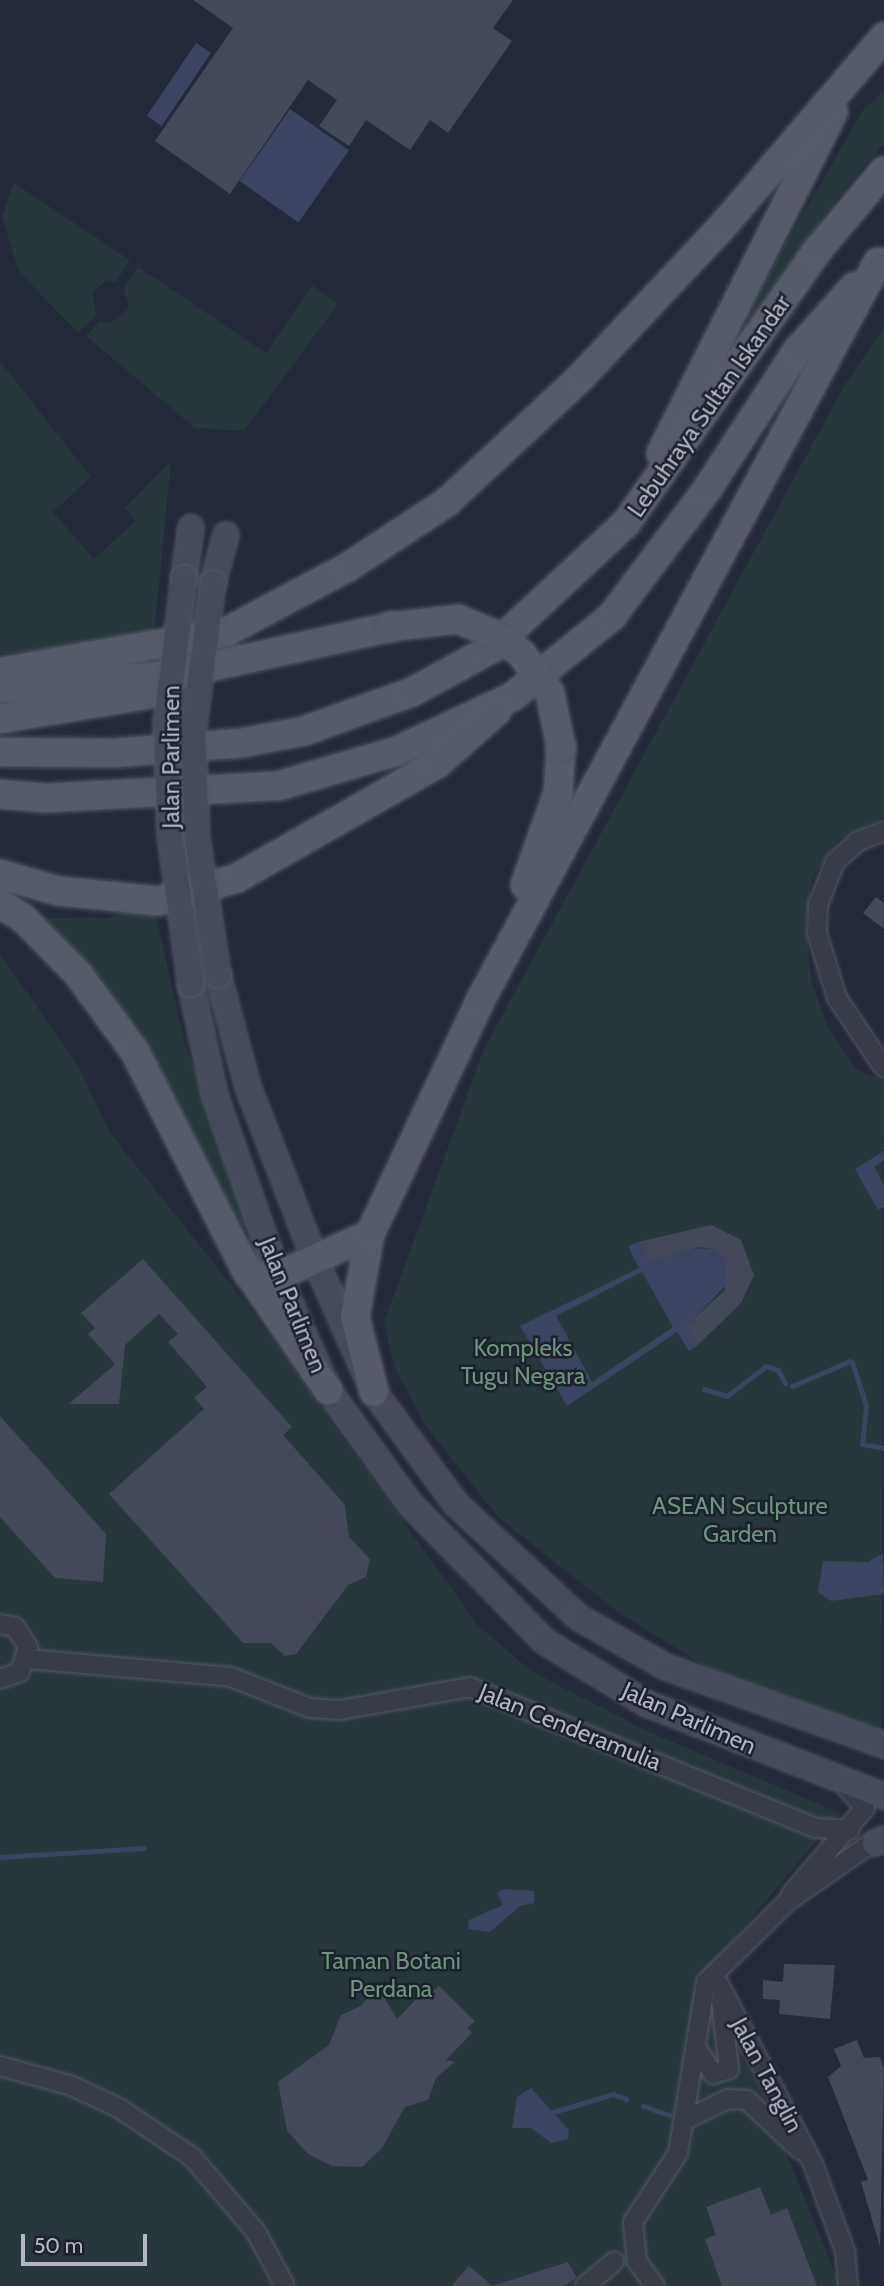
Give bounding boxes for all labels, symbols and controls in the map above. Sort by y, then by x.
street label: Lebuhraya Sultan Iskandar [621,289,797,523]
street label: Jalan Parlimen [157,685,185,829]
street label: Jalan Parlimen [253,1233,333,1377]
park label: Kompleks Tugu Negara [461,1334,585,1390]
park label: ASEAN Sculpture Garden [652,1492,828,1548]
street label: Jalan Parlimen [618,1676,760,1760]
street label: Jalan Cenderamulia [475,1677,665,1777]
park label: Taman Botani Perdana [321,1947,461,2003]
street label: Jalan Tanglin [725,2013,809,2137]
scale bar [24,2220,150,2264]
text: 50 m [34,2233,83,2258]

